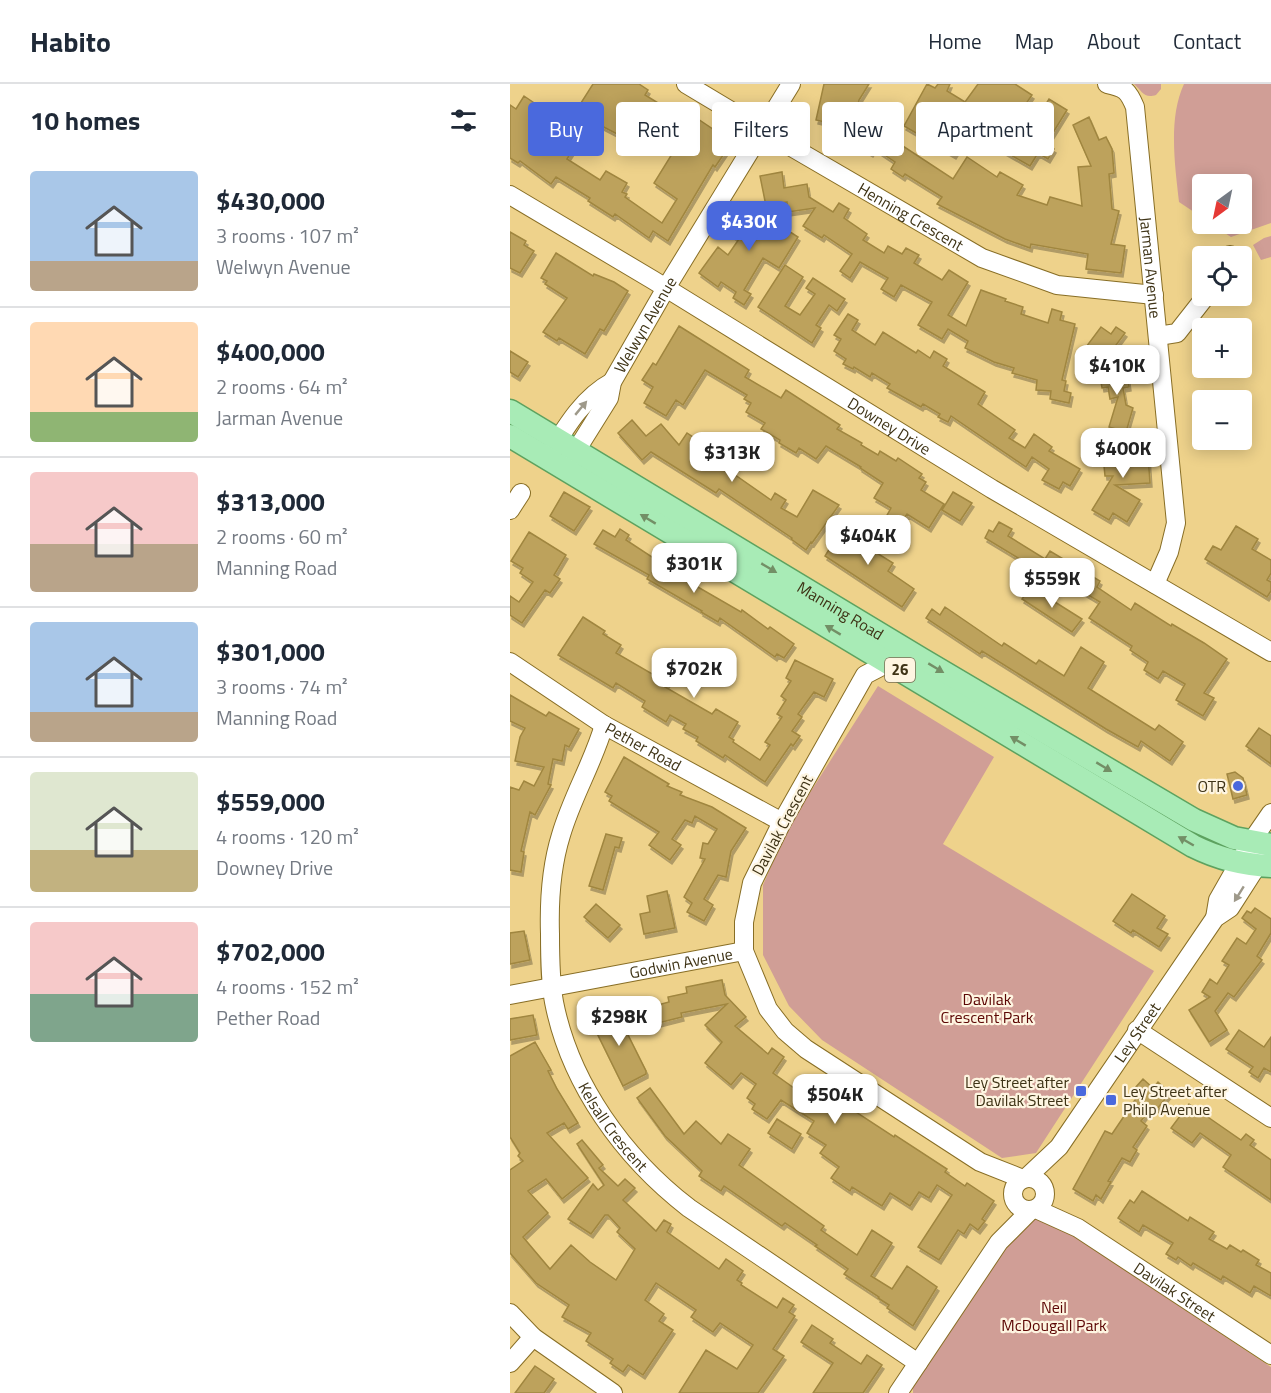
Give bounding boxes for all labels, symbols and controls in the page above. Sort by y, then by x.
text: Habito [30,20,111,63]
text: Home [928,25,982,57]
text: Map [1015,25,1054,57]
text: About [1087,25,1140,57]
text: Contact [1173,25,1241,57]
text: 10 homes [30,101,140,140]
chip: Buy [528,102,604,156]
chip: Rent [616,102,700,156]
chip: Filters [712,102,810,156]
chip: New [822,102,904,156]
chip: Apartment [916,102,1054,156]
icon: filters [447,104,480,137]
north arrow [1192,174,1252,234]
map controls [1192,174,1252,450]
street label: Henning Crescent [854,176,968,257]
text: $430,000 [216,181,325,220]
icon: home [78,195,150,267]
pin: $430K [707,201,791,252]
text: $430K [721,205,777,236]
street label: Jarman Avenue [1134,216,1168,319]
text: 3 rooms · 107 m² [216,220,359,251]
button: locate [1192,246,1252,306]
text: Welwyn Avenue [216,251,351,282]
street label: Welwyn Avenue [608,272,682,377]
button: + [1192,318,1252,378]
text: $400,000 [216,332,325,371]
pin: $410K [1075,345,1159,396]
icon: home [78,346,150,418]
text: $410K [1089,349,1145,380]
text: 2 rooms · 64 m² [216,371,348,402]
button: − [1192,390,1252,450]
street label: Downey Drive [843,391,936,461]
one-way arrow [575,400,588,416]
text: Jarman Avenue [216,402,343,433]
pin: $400K [1081,428,1165,479]
pin: $313K [690,432,774,483]
text: $400K [1095,432,1151,463]
text: $313K [704,436,760,467]
text: $313,000 [216,482,325,521]
icon: home [78,496,150,568]
one-way arrow [639,514,656,524]
pin: $404K [826,515,910,566]
text: $404K [840,519,896,550]
text: 2 rooms · 60 m² [216,521,348,552]
pin: $301K [652,543,736,594]
text: $301K [666,547,722,578]
text: Manning Road [216,552,337,583]
pin: $559K [1010,558,1094,609]
one-way arrow [761,562,777,573]
text: $559K [1024,562,1080,593]
street label: Manning Road [793,575,888,646]
one-way arrow [825,624,841,635]
text: $301,000 [216,632,325,671]
icon: home [78,646,150,718]
pin: $702K [652,648,736,699]
text: $702K [666,652,722,683]
road number: 26 [885,658,915,682]
one-way arrow [928,663,944,674]
text: 3 rooms · 74 m² [216,671,348,702]
text: Manning Road [216,702,337,733]
street label: Pether Road [601,716,686,777]
one-way arrow [1010,736,1026,747]
one-way arrow [1096,762,1112,773]
street label: Davilak Crescent [745,770,819,880]
place label: OTR [1197,774,1226,798]
marker: OTR [1231,779,1245,793]
text: $559,000 [216,782,325,821]
icon: home [78,796,150,868]
text: 4 rooms · 120 m² [216,821,359,852]
one-way arrow [1177,837,1194,847]
text: Downey Drive [216,852,333,883]
one-way arrow [1233,886,1244,902]
text: $702,000 [216,932,325,971]
street label: Godwin Avenue [627,941,735,984]
icon: home [78,946,150,1018]
text: 4 rooms · 152 m² [216,971,359,1002]
park label: Davilak Crescent Park [941,987,1034,1029]
pin: $298K [577,996,661,1047]
street label: Ley Street [1108,997,1166,1067]
text: $298K [591,1000,647,1031]
text: Pether Road [216,1002,320,1033]
place label: Ley Street after Davilak Street [965,1070,1069,1112]
pin: $504K [793,1074,877,1125]
street label: Kelsall Crescent [572,1078,654,1177]
text: $504K [807,1078,863,1109]
place label: Ley Street after Philp Avenue [1123,1079,1228,1121]
marker: Ley Street after Davilak Street [1074,1084,1088,1098]
marker: Ley Street after Philp Avenue [1104,1093,1118,1107]
street label: Davilak Street [1129,1256,1221,1328]
park label: Neil McDougall Park [1001,1295,1107,1337]

